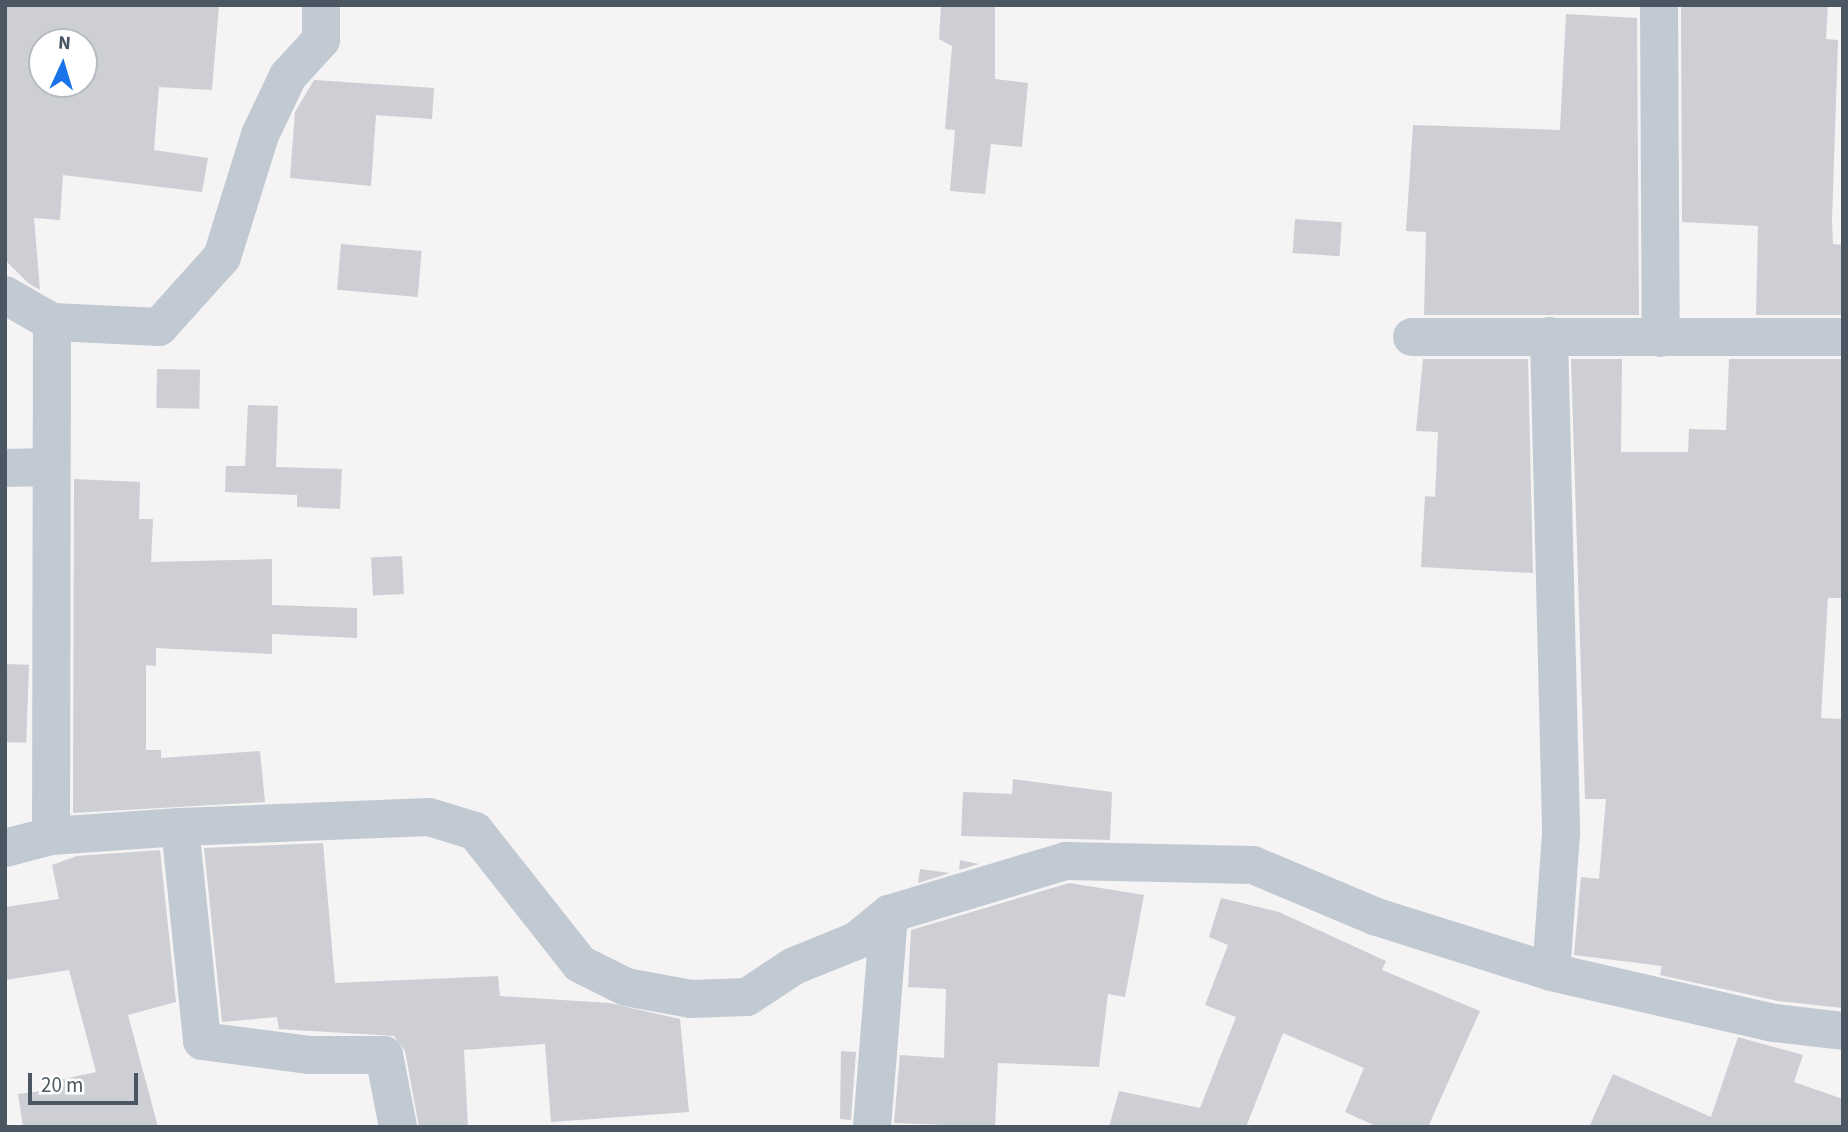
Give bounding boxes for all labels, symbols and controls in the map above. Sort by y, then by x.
north arrow [28,28,98,98]
text: N [57,30,72,57]
scale bar [32,1058,142,1102]
text: 20 m [41,1070,83,1100]

